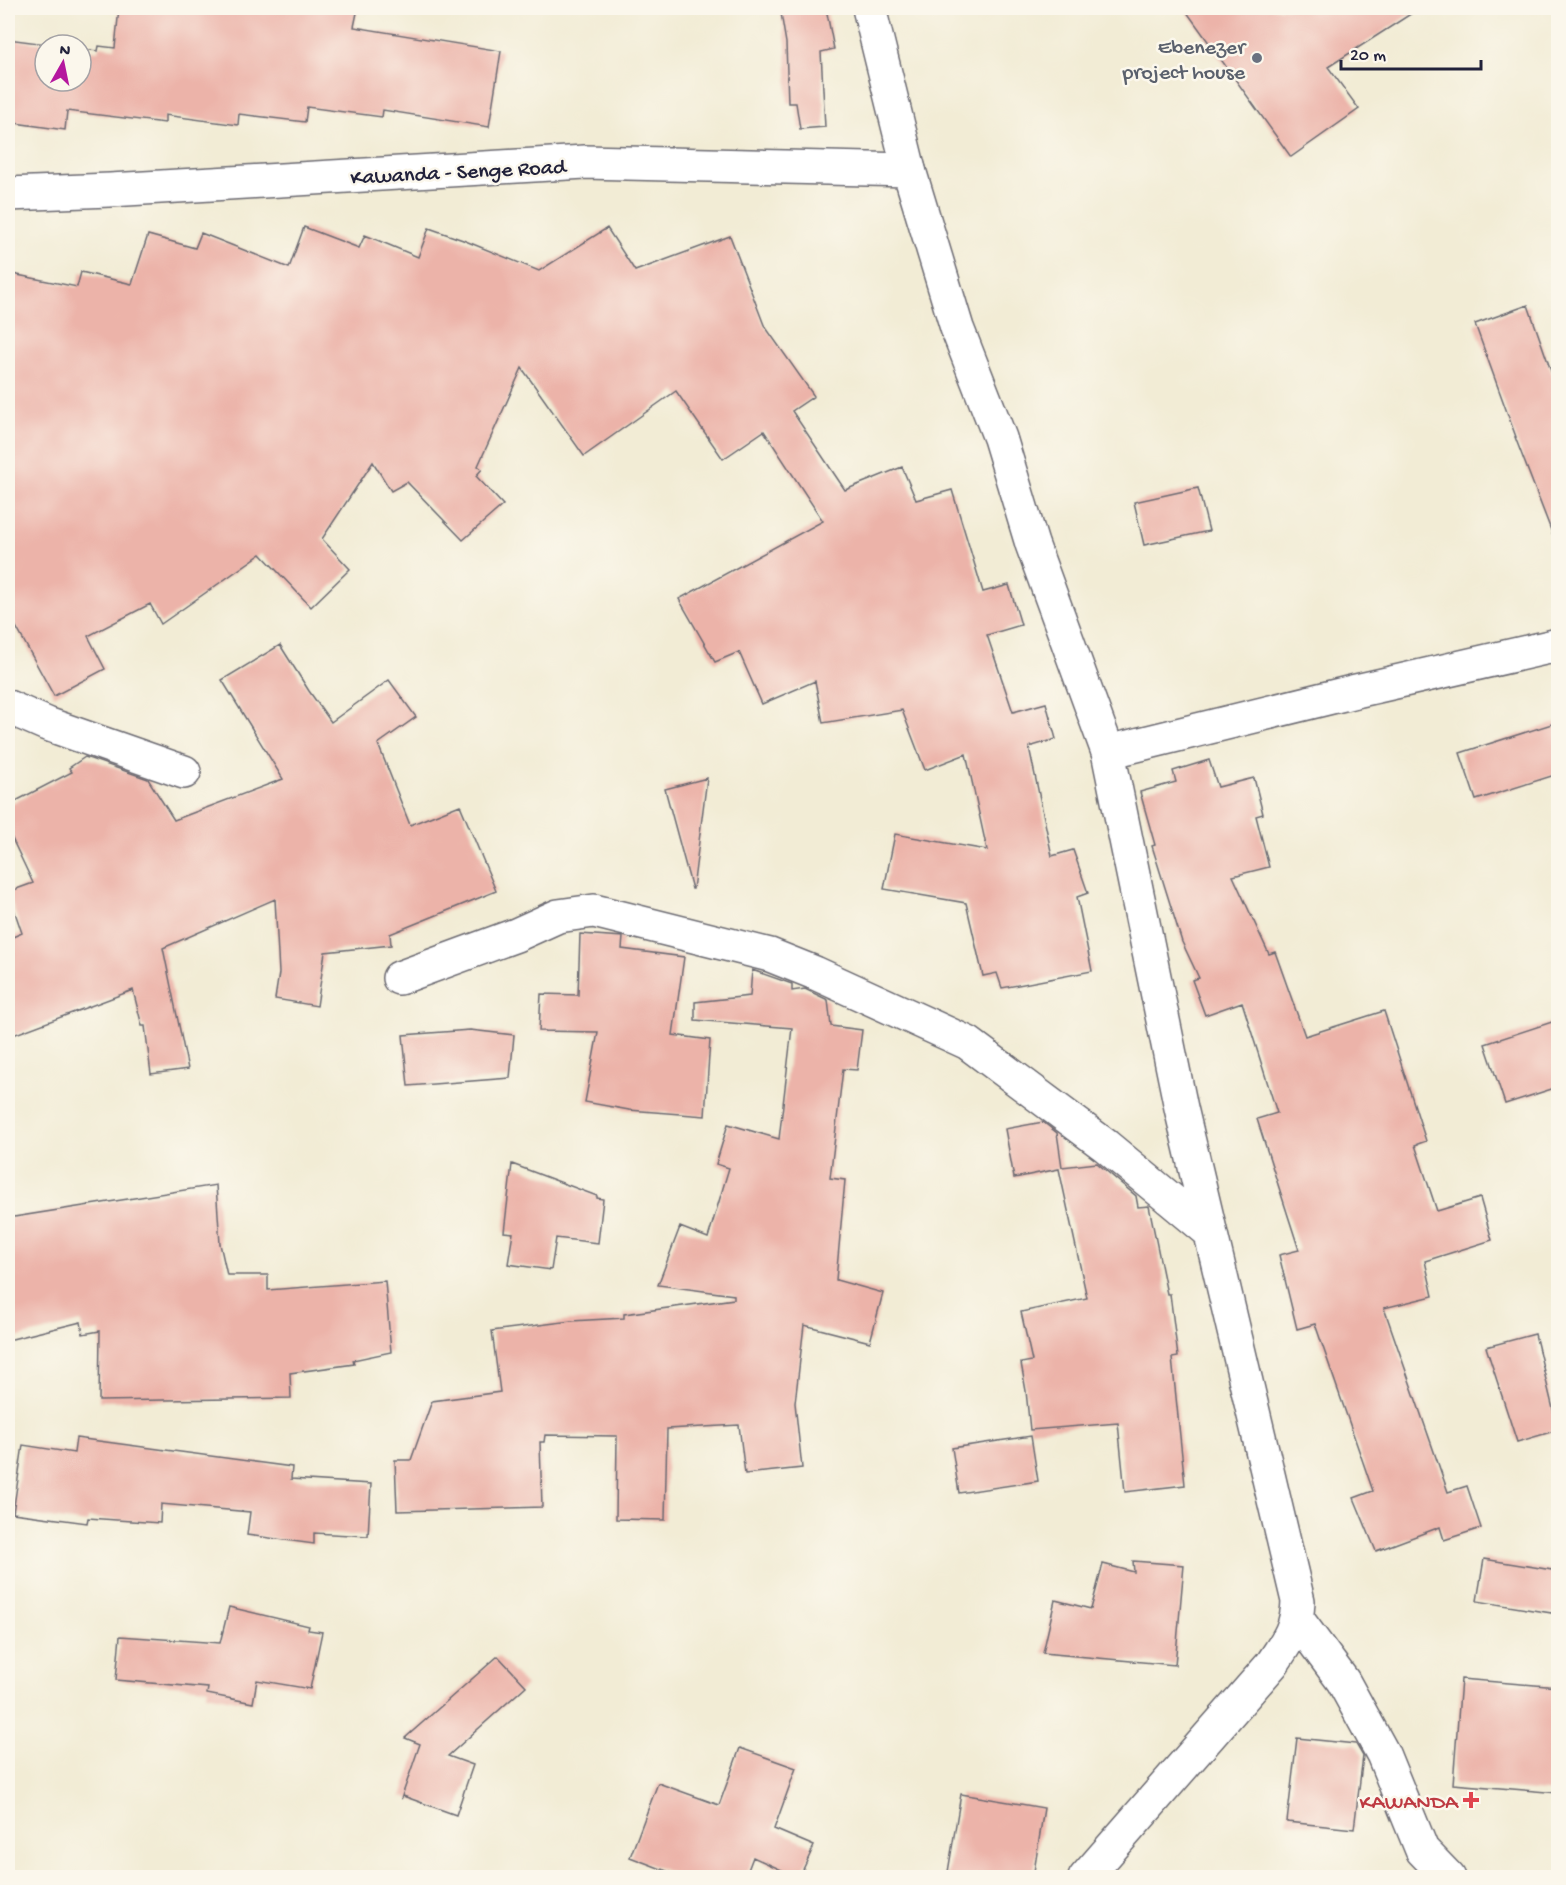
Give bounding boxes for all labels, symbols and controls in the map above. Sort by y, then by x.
north arrow [33,33,93,93]
scale bar [1341,33,1480,71]
place label: Ebenezer project house [1122,36,1247,87]
text: N [58,41,72,62]
text: 20 m [1350,46,1386,67]
marker: Ebenezer project house [1250,51,1264,65]
street label: Kawanda - Senge Road [350,155,569,193]
place label: KAWANDA [1360,1791,1459,1817]
marker: KAWANDA [1462,1791,1480,1809]

